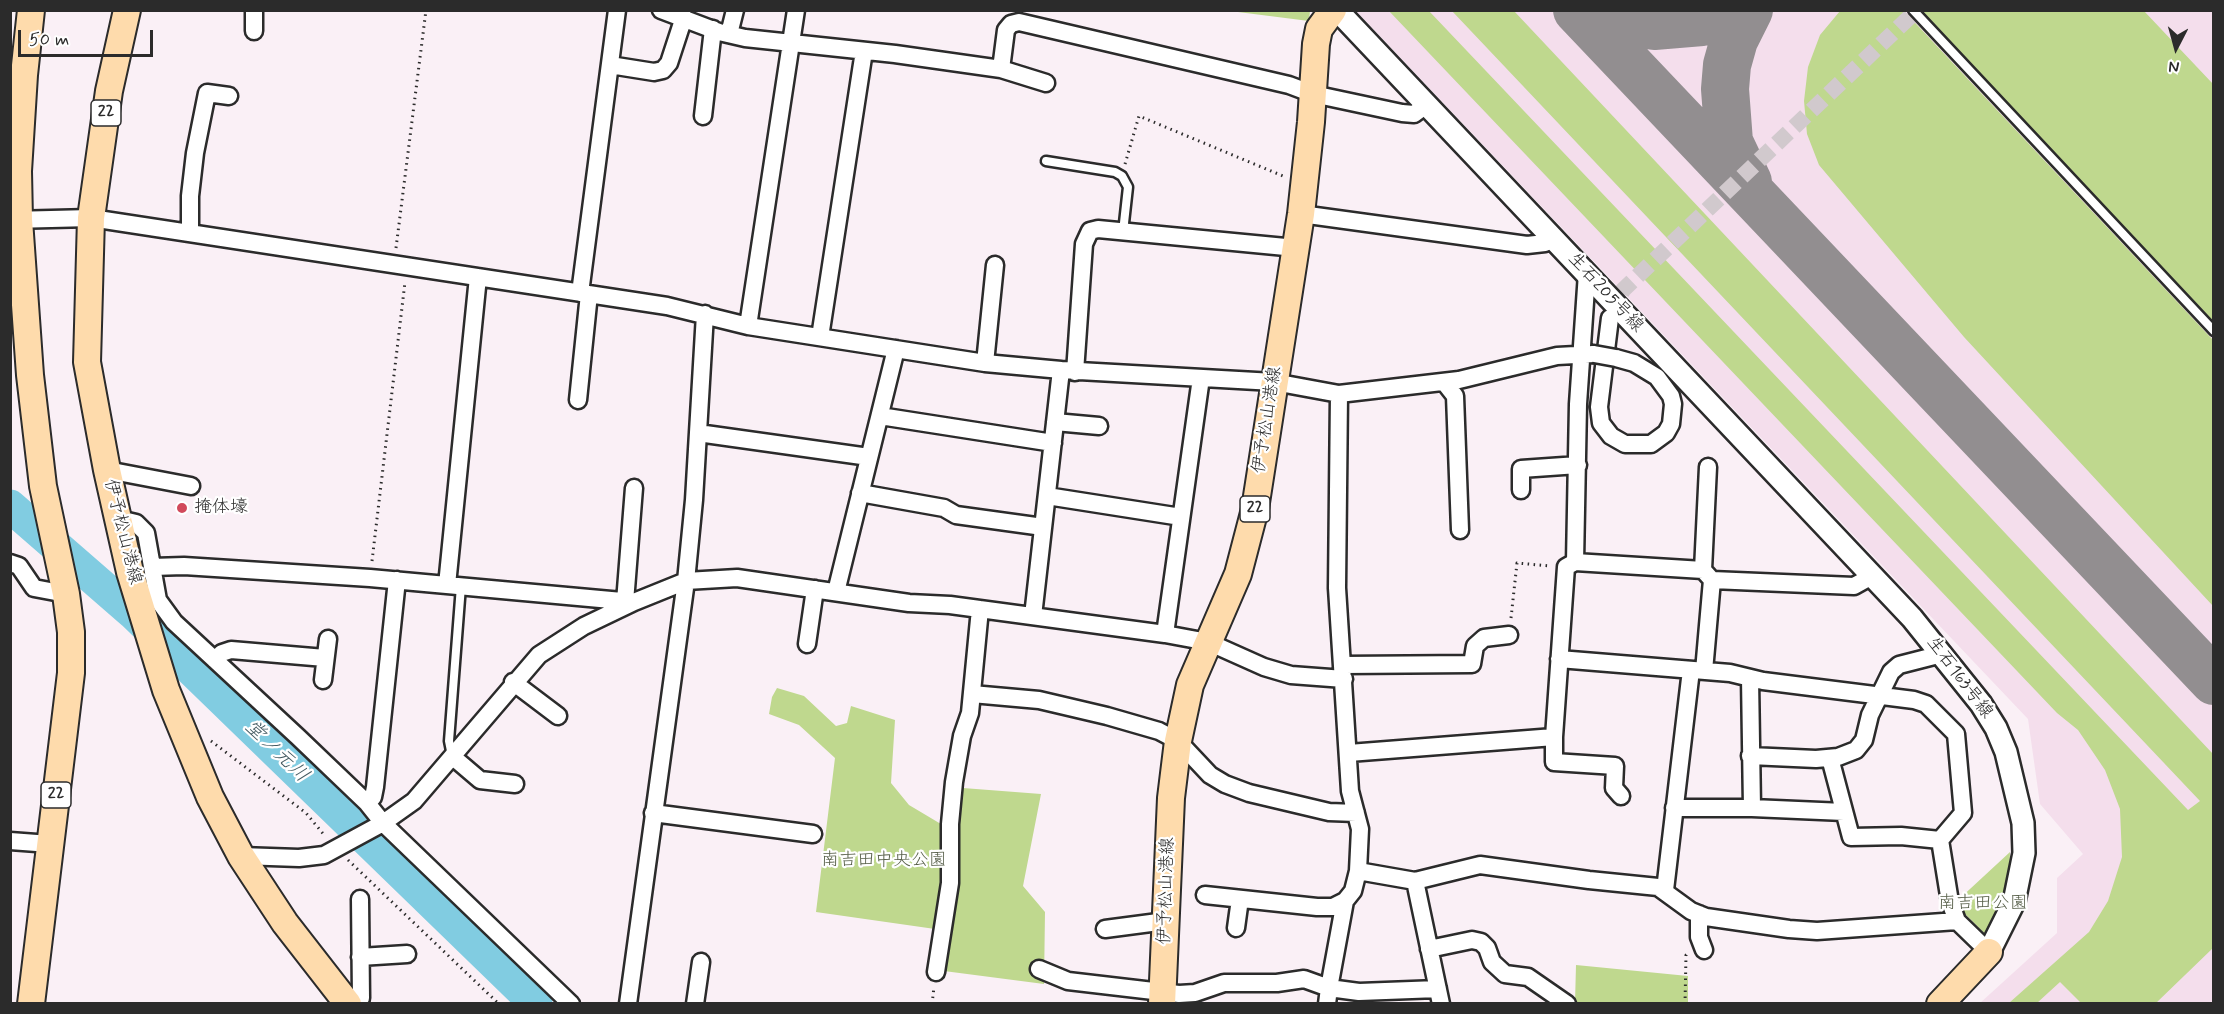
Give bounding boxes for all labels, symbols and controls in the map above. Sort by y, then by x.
scale bar [21,18,156,56]
north arrow [2146,18,2206,78]
text: 50 m [29,28,69,52]
text: N [2168,55,2180,77]
road number: 22 [91,100,121,126]
street label: 生石205号線 [1563,249,1647,337]
street label: 伊予松山港線 [1249,365,1287,475]
street label: 伊予松山港線 [98,477,146,587]
road number: 22 [1240,496,1270,522]
place label: 掩体壕 [194,497,248,519]
marker: 掩体壕 [175,501,189,515]
street label: 生石163号線 [1921,633,1997,723]
water label: 堂ノ元川 [239,716,313,788]
road number: 22 [41,782,71,808]
street label: 伊予松山港線 [1154,837,1180,945]
park label: 南吉田中央公園 [821,850,947,872]
park label: 南吉田公園 [1938,893,2028,915]

